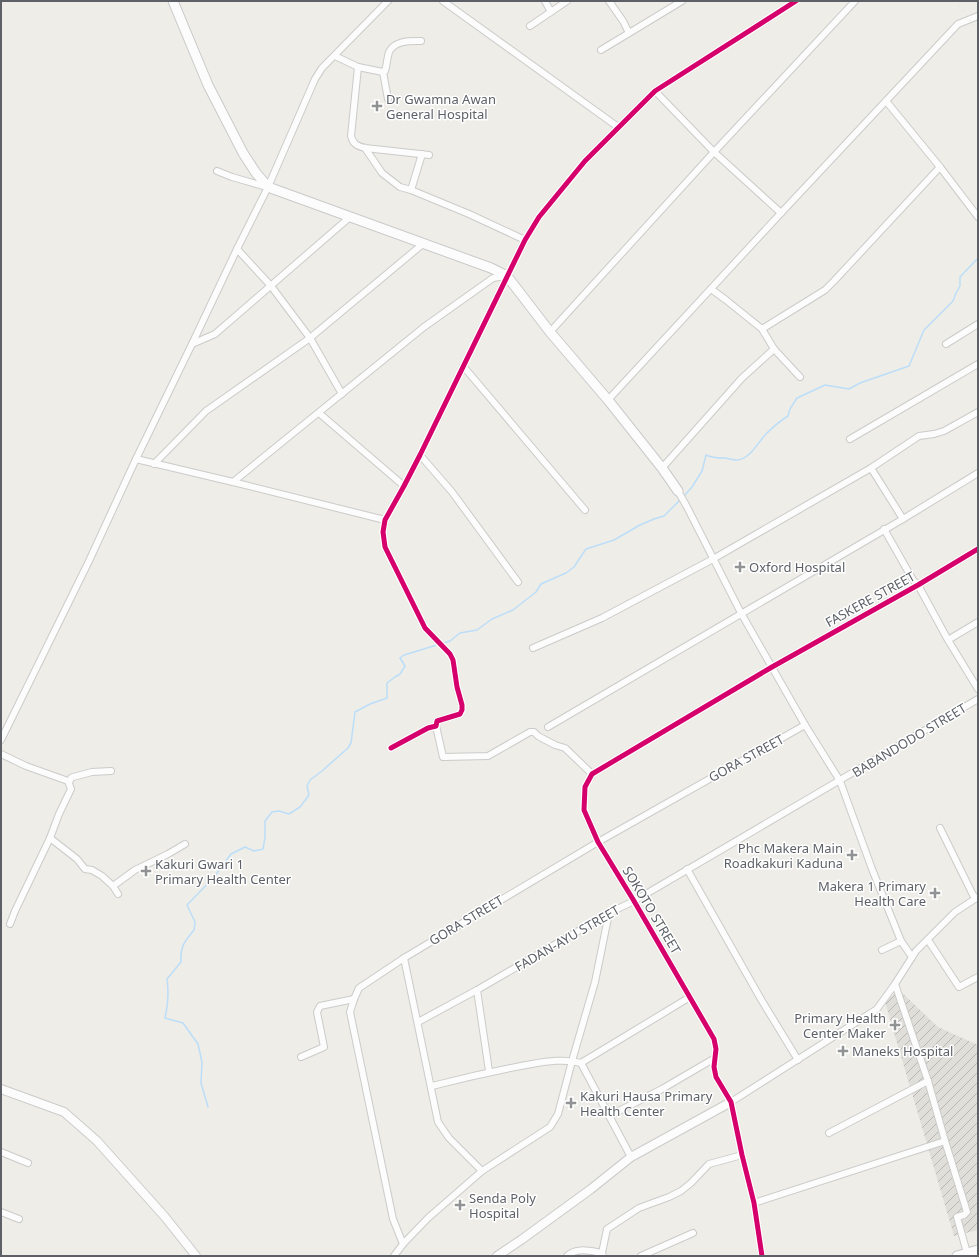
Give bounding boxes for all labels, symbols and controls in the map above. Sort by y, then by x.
place label: Dr Gwamna Awan General Hospital [386,90,496,123]
marker: Dr Gwamna Awan General Hospital [371,100,383,112]
place label: Oxford Hospital [749,558,845,576]
marker: Oxford Hospital [734,561,746,573]
street label: FASKERE STREET [822,567,919,631]
street label: BABANDODO STREET [849,698,970,781]
street label: GORA STREET [705,730,788,786]
place label: Phc Makera Main Roadkakuri Kaduna [724,839,843,872]
marker: Phc Makera Main Roadkakuri Kaduna [846,849,858,861]
place label: Kakuri Gwari 1 Primary Health Center [155,855,292,888]
street label: SOKOTO STREET [619,863,686,958]
marker: Kakuri Gwari 1 Primary Health Center [140,865,152,877]
place label: Makera 1 Primary Health Care [818,877,926,910]
marker: Makera 1 Primary Health Care [929,887,941,899]
street label: GORA STREET [426,890,507,949]
street label: FADAN-AYU STREET [511,900,623,975]
place label: Primary Health Center Maker [794,1009,887,1042]
marker: Primary Health Center Maker [889,1019,901,1031]
place label: Maneks Hospital [852,1042,953,1060]
marker: Maneks Hospital [837,1045,849,1057]
place label: Kakuri Hausa Primary Health Center [580,1087,713,1120]
marker: Kakuri Hausa Primary Health Center [565,1097,577,1109]
place label: Senda Poly Hospital [469,1189,536,1222]
marker: Senda Poly Hospital [454,1199,466,1211]

